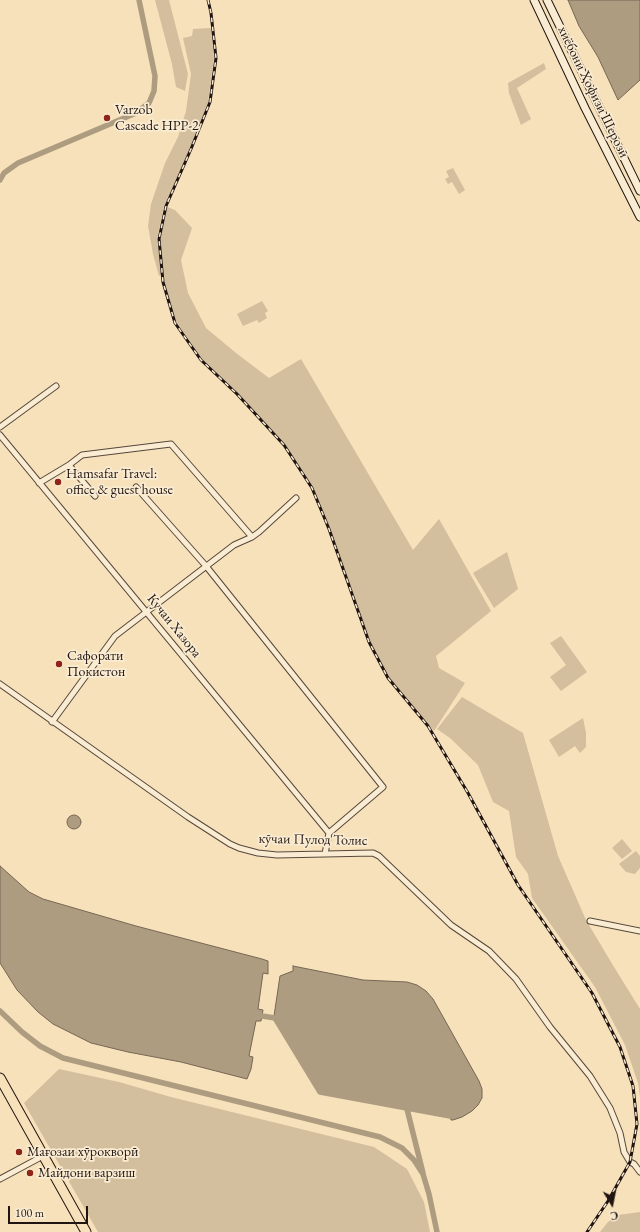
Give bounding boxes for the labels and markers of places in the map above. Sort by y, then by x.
place label: Varzob Cascade HPP-2 [115,102,199,134]
marker: Varzob Cascade HPP-2 [102,113,112,123]
place label: Hamsafar Travel: office & guest house [66,466,173,498]
marker: Hamsafar Travel: office & guest house [53,477,63,487]
place label: Сафорати Покистон [67,648,125,680]
marker: Сафорати Покистон [54,659,64,669]
place label: Мағозаи хӯрокворӣ [27,1144,138,1160]
marker: Мағозаи хӯрокворӣ [14,1147,24,1157]
place label: Майдони варзиш [38,1165,135,1181]
marker: Майдони варзиш [25,1168,35,1178]

